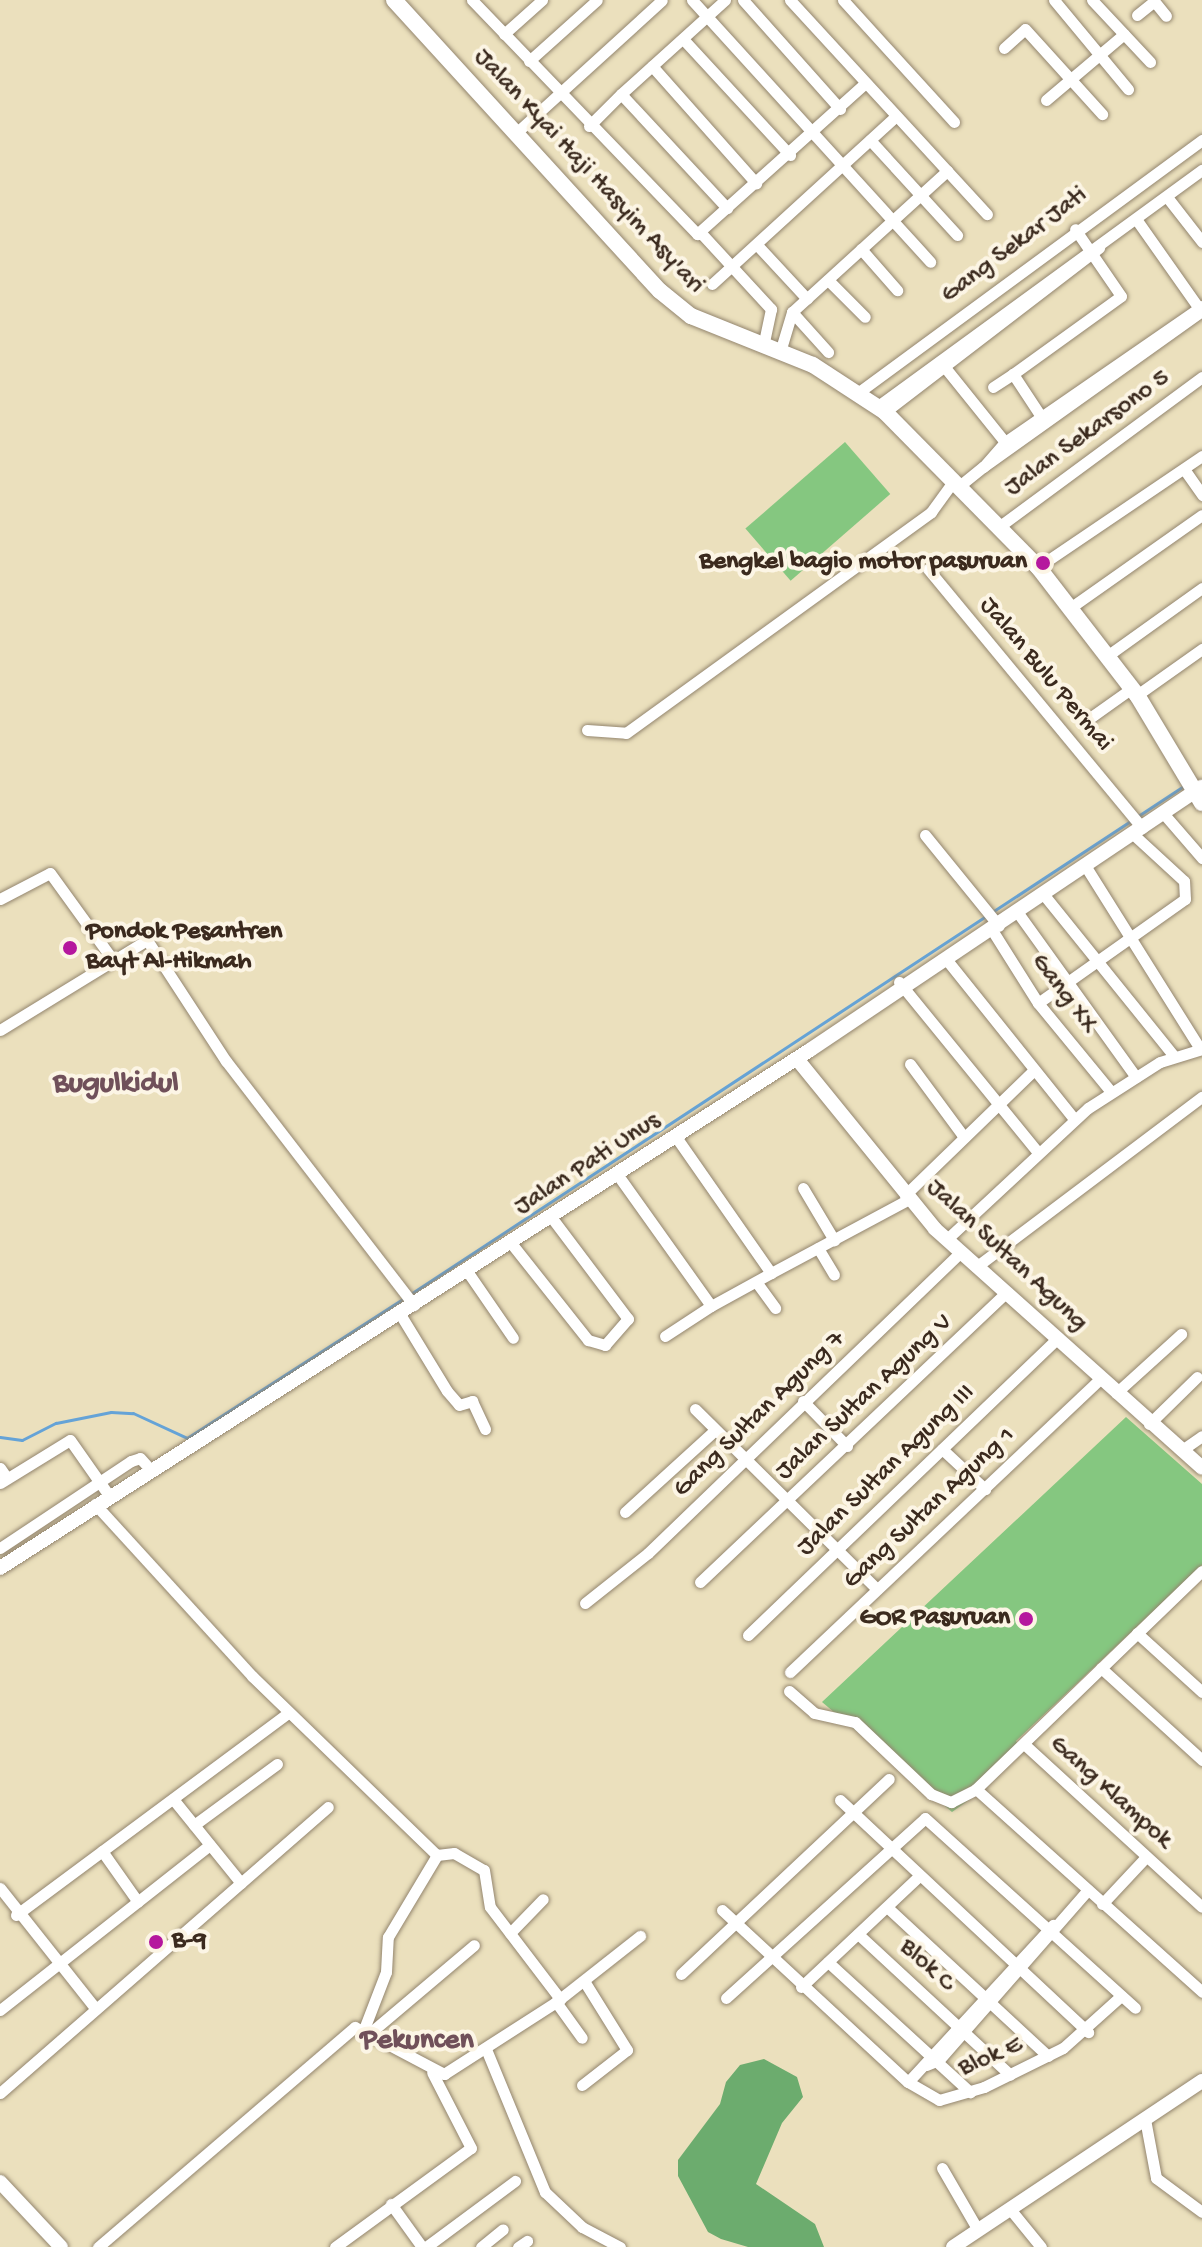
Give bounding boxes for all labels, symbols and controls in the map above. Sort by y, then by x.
street label: Jalan Kyai Haji Hasyim Asy'ari [466,43,710,301]
street label: Gang Sekar Jati [936,181,1094,311]
street label: Jalan Sekarsono 5 [999,364,1177,504]
place label: Bengkel bagio motor pasuruan [699,547,1027,579]
marker: Bengkel bagio motor pasuruan [1034,554,1052,572]
street label: Jalan Bulu Permai [971,591,1119,759]
place label: Pondok Pesantren Bayt Al-Hikmah [86,917,282,978]
marker: Pondok Pesantren Bayt Al-Hikmah [61,939,79,957]
street label: Gang XX [1023,948,1103,1040]
district label: Bugulkidul [53,1067,179,1103]
street label: Jalan Pati Unus [509,1106,667,1224]
street label: Jalan Sultan Agung [919,1173,1093,1339]
street label: Jalan Sultan Agung V [770,1308,960,1488]
street label: Gang Sultan Agung 7 [668,1325,852,1505]
street label: Jalan Sultan Agung III [792,1378,982,1564]
street label: Gang Sultan Agung 1 [838,1421,1022,1597]
place label: GOR Pasuruan [859,1603,1010,1635]
marker: GOR Pasuruan [1017,1610,1035,1628]
street label: Gang Klampok [1042,1730,1178,1856]
place label: B-9 [172,1926,206,1958]
marker: B-9 [147,1933,165,1951]
street label: Blok C [892,1933,960,1999]
district label: Pekuncen [360,2024,474,2060]
street label: Blok E [954,2031,1028,2085]

